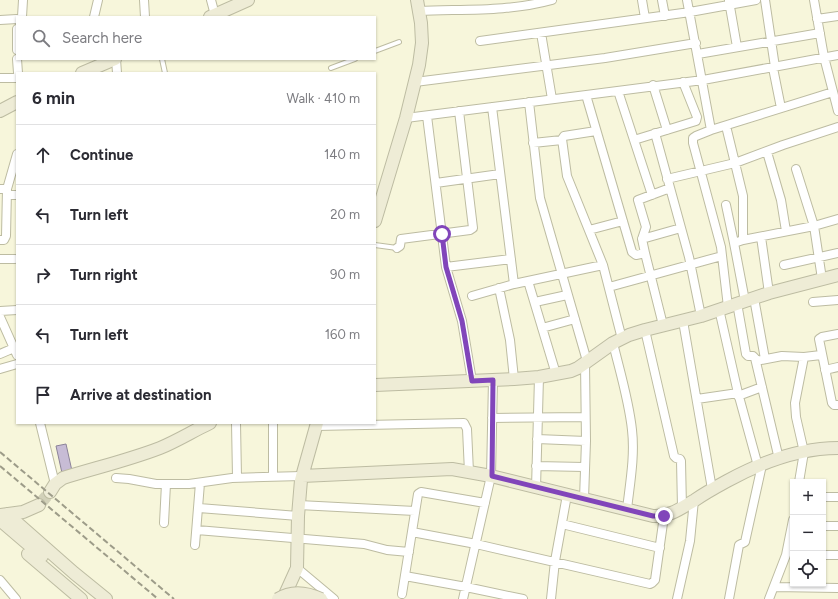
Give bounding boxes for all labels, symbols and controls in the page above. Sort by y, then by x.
search box [16,16,376,60]
icon: search [30,27,52,49]
text: Search here [62,29,142,47]
text: 6 min [32,88,75,108]
text: Walk · 410 m [286,91,360,106]
icon: ahead [32,144,54,166]
text: Continue [70,146,133,164]
text: 140 m [324,147,360,162]
icon: left [32,204,54,226]
text: Turn left [70,206,128,224]
text: 20 m [330,207,360,222]
route start [433,225,451,243]
icon: right [32,264,54,286]
text: Turn right [70,266,138,284]
text: 90 m [330,267,360,282]
icon: left [32,324,54,346]
text: Turn left [70,326,128,344]
text: 160 m [325,327,360,342]
icon: arrive [32,384,54,406]
text: Arrive at destination [70,386,211,404]
map controls [790,479,826,587]
button: + [790,479,826,515]
route end [655,507,673,525]
button: − [790,515,826,551]
button: locate [790,551,826,587]

